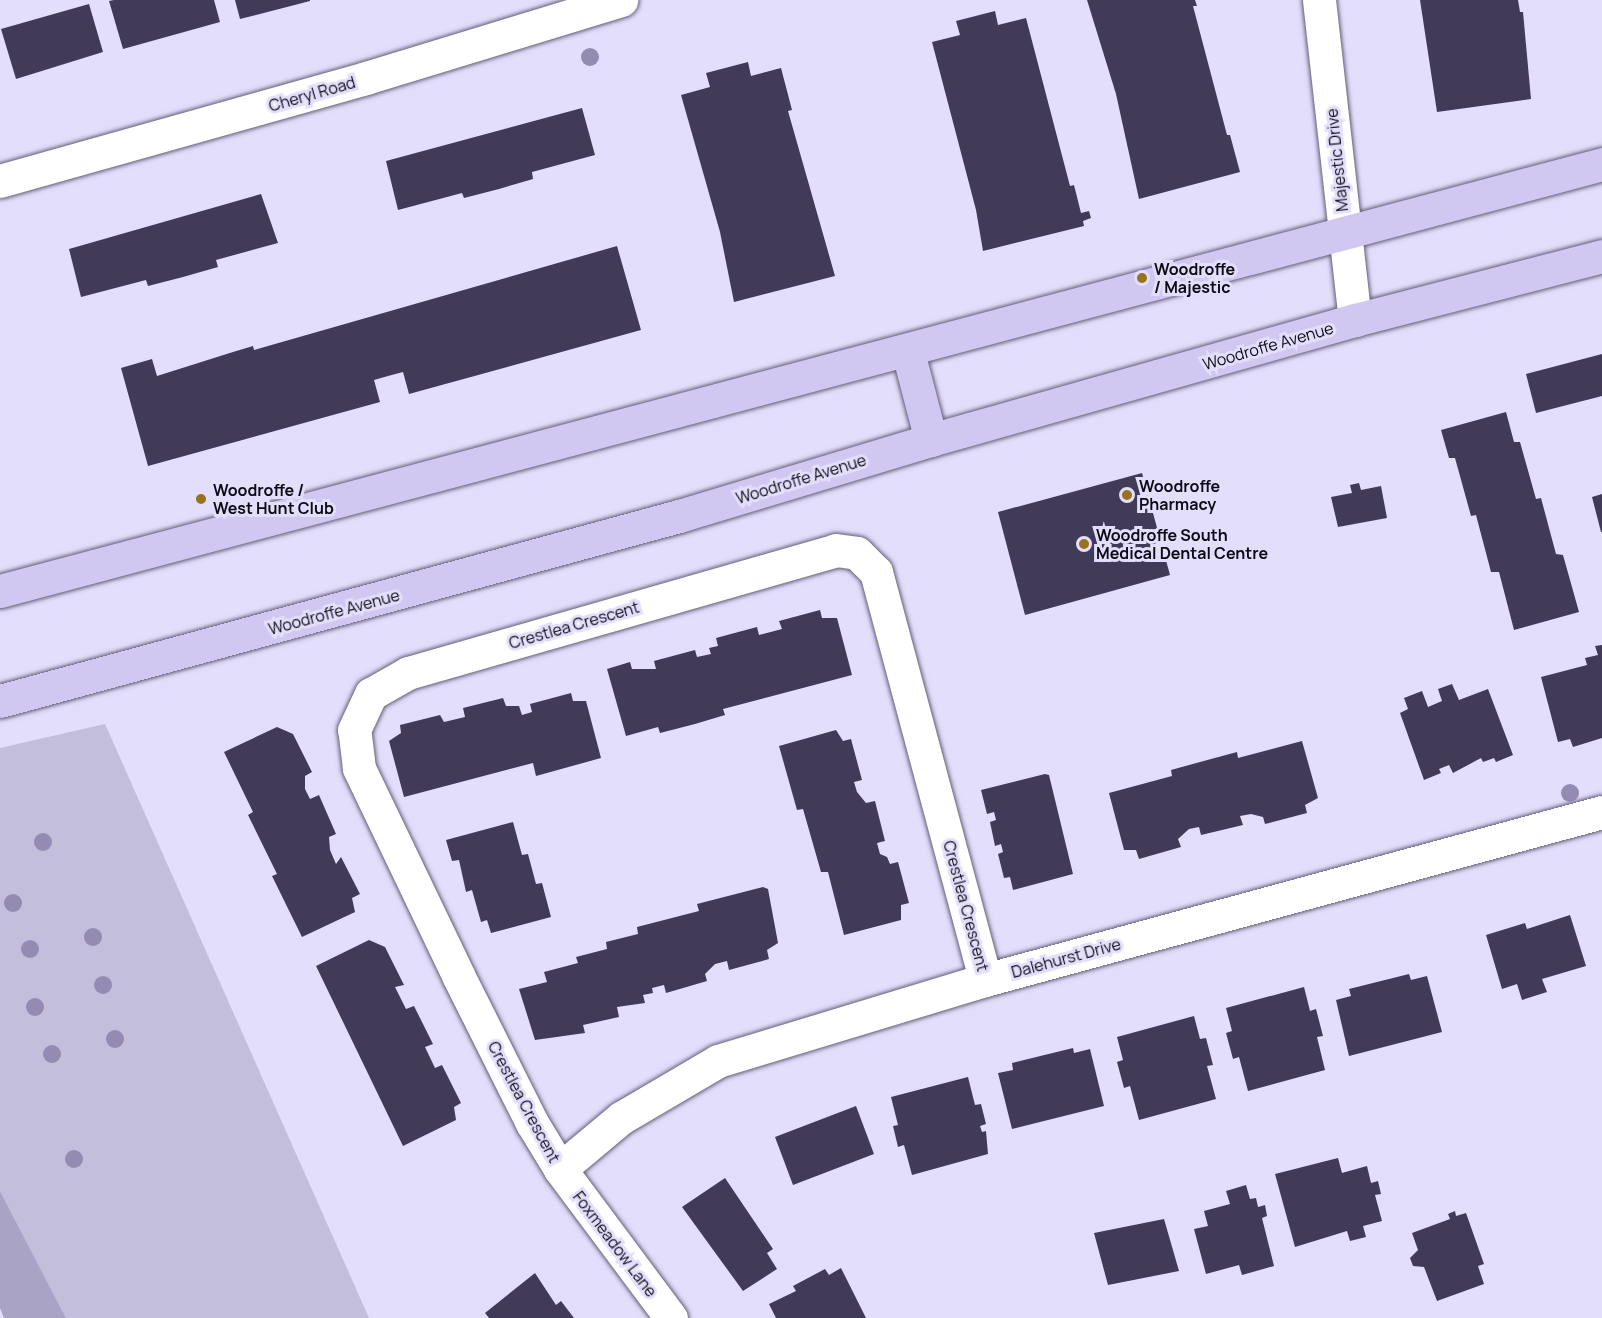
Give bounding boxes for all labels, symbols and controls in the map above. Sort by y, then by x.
street label: Cheryl Road [266,72,358,116]
street label: Majestic Drive [1322,107,1352,213]
place label: Woodroffe / Majestic [1154,259,1235,297]
marker: Woodroffe / Majestic [1135,271,1149,285]
street label: Woodroffe Avenue [1200,318,1336,374]
street label: Woodroffe Avenue [734,450,868,508]
place label: Woodroffe Pharmacy [1139,476,1220,514]
place label: Woodroffe / West Hunt Club [213,480,334,518]
marker: Woodroffe Pharmacy [1120,488,1134,502]
marker: Woodroffe / West Hunt Club [194,492,208,506]
place label: Woodroffe South Medical Dental Centre [1096,525,1268,563]
marker: Woodroffe South Medical Dental Centre [1077,537,1091,551]
street label: Woodroffe Avenue [266,585,402,639]
street label: Crestlea Crescent [507,597,641,653]
street label: Crestlea Crescent [939,838,993,974]
street label: Dalehurst Drive [1009,934,1123,982]
street label: Crestlea Crescent [484,1038,564,1166]
street label: Foxmeadow Lane [569,1187,661,1301]

